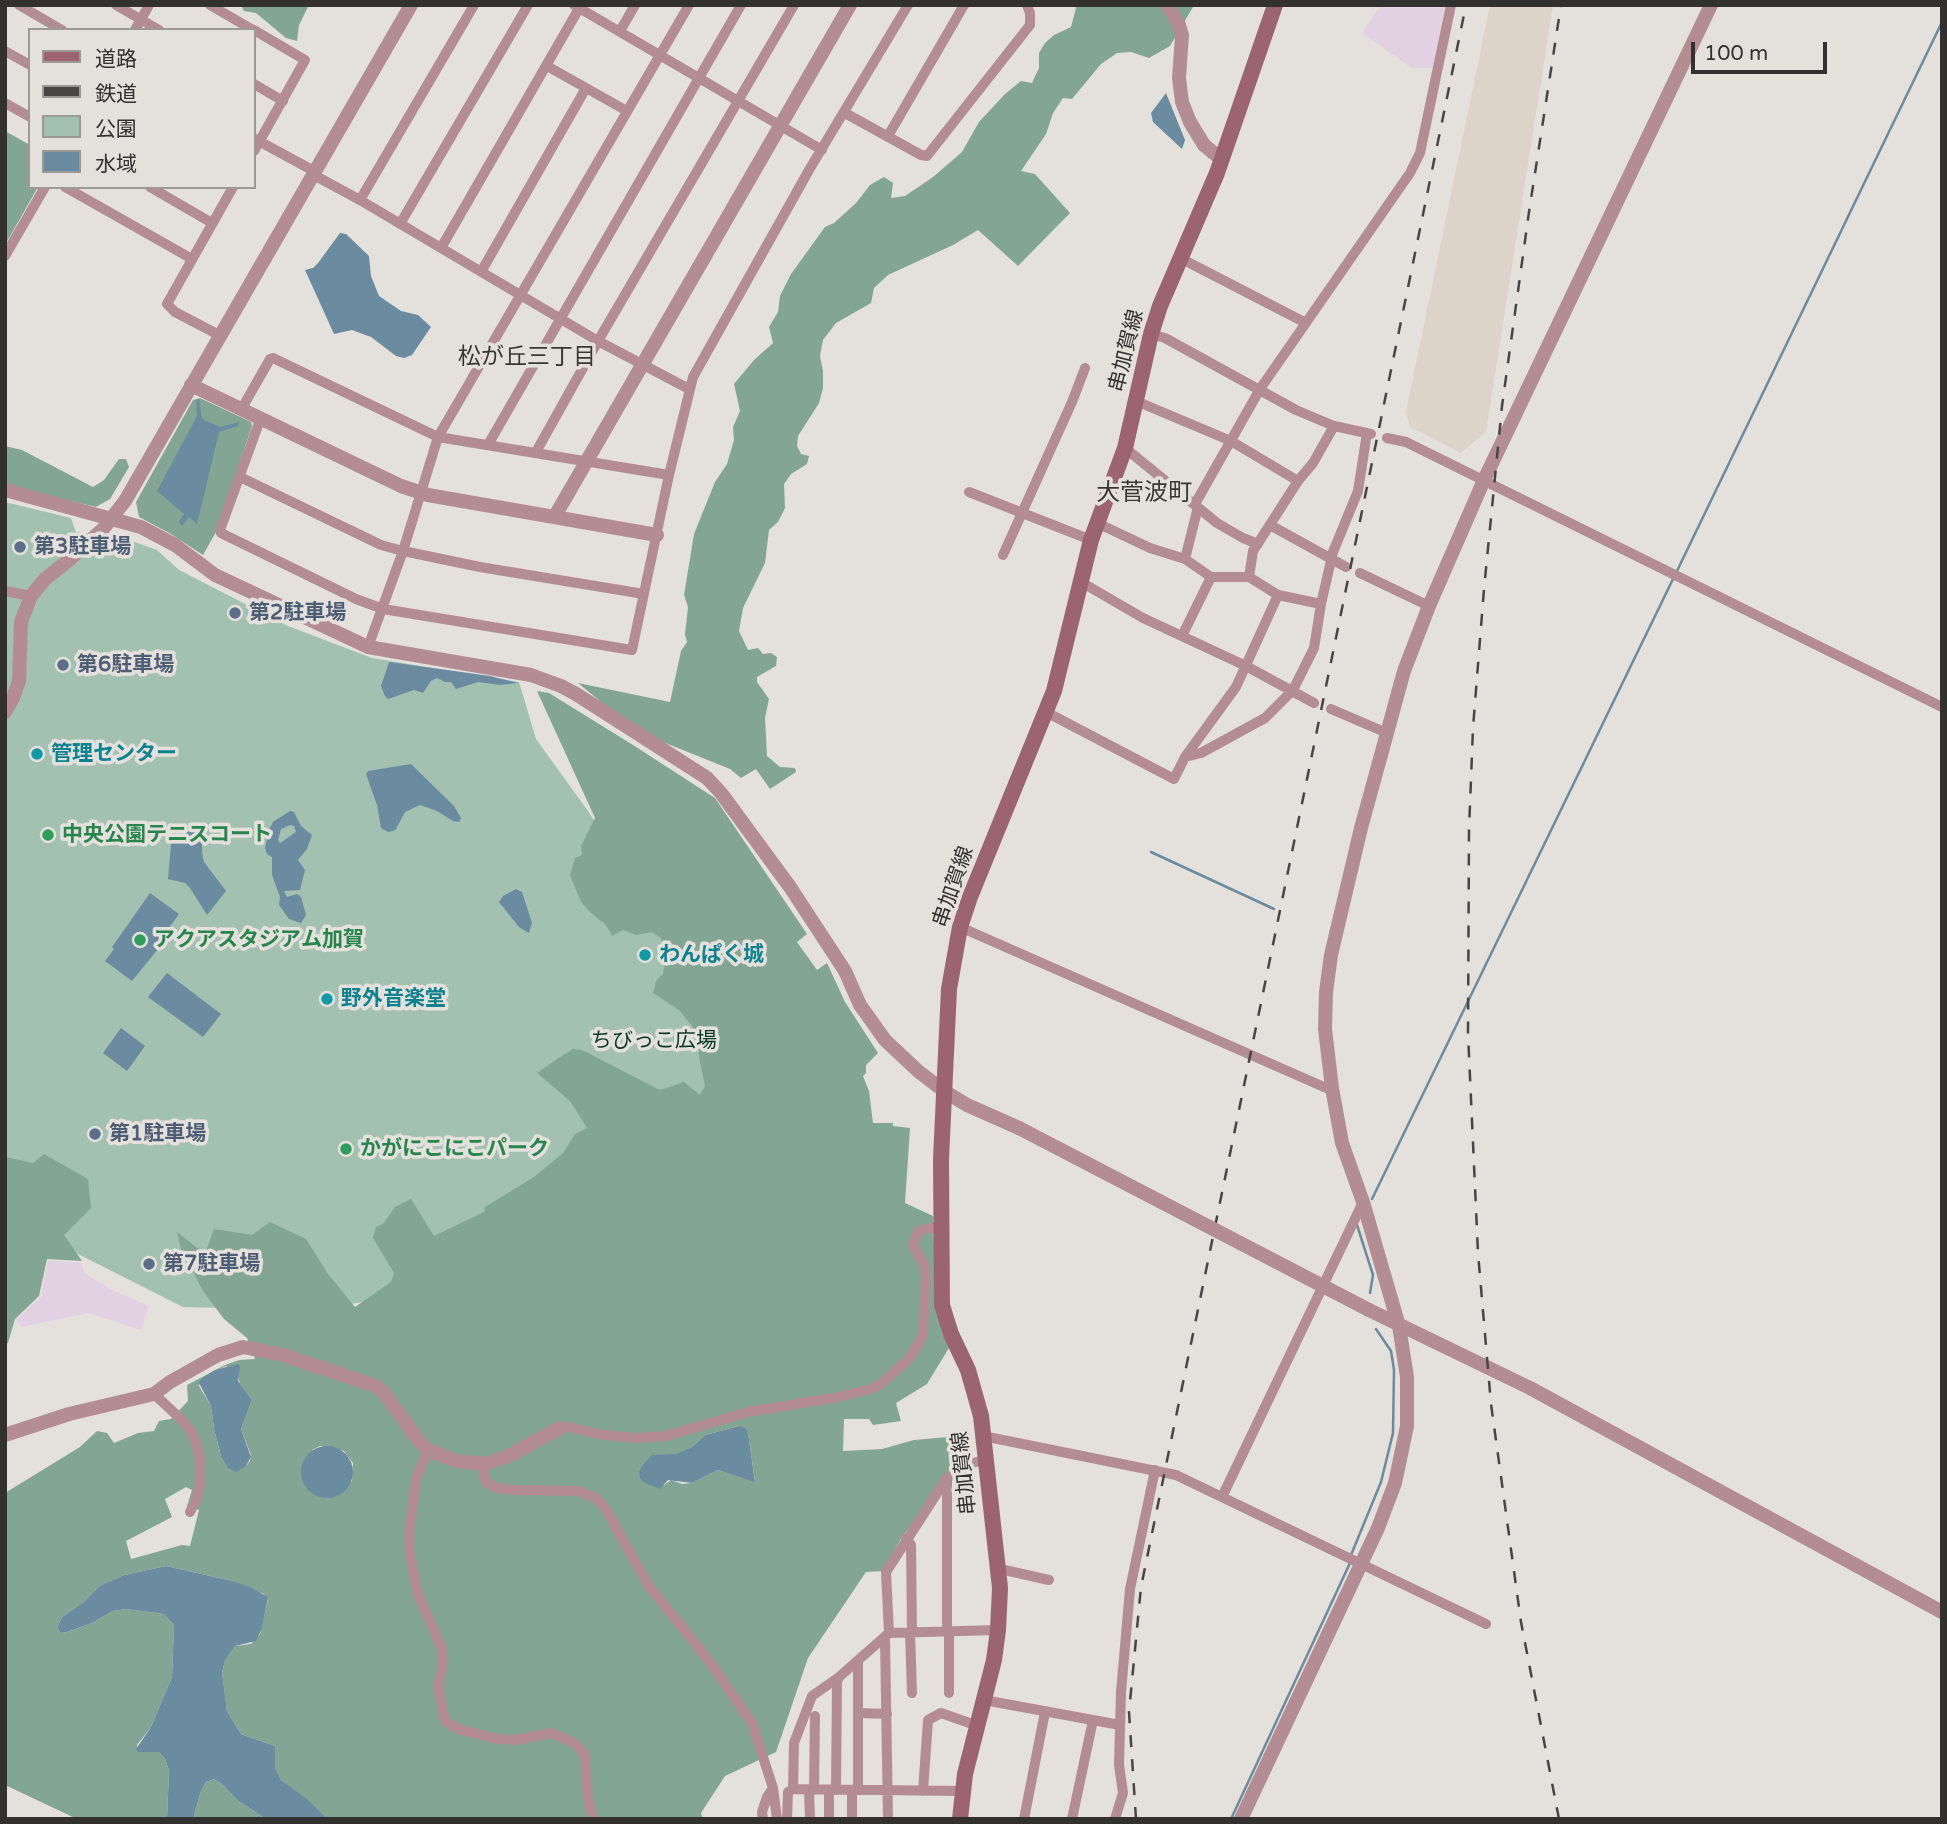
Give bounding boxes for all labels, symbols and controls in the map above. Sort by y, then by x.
legend [28,28,256,189]
scale bar [1695,28,1832,72]
text: 100 m [1704,41,1768,66]
text: 道路 [95,47,137,72]
text: 鉄道 [95,82,137,107]
text: 公園 [95,117,137,142]
text: 水域 [95,152,137,177]
street label: 串加賀線 [1105,307,1149,395]
district label: 松が丘三丁目 [458,344,596,372]
district label: 大菅波町 [1096,480,1192,508]
place label: 第3駐車場 [34,534,131,560]
marker: 第3駐車場 [12,539,28,555]
place label: 第2駐車場 [249,600,346,626]
marker: 第2駐車場 [227,605,243,621]
place label: 第6駐車場 [77,652,174,678]
marker: 第6駐車場 [55,657,71,673]
place label: 管理センター [51,741,177,767]
marker: 管理センター [29,746,45,762]
place label: 中央公園テニスコート [62,822,272,848]
marker: 中央公園テニスコート [40,827,56,843]
street label: 串加賀線 [928,843,980,931]
place label: アクアスタジアム加賀 [154,927,364,953]
marker: アクアスタジアム加賀 [132,932,148,948]
place label: わんぱく城 [659,942,764,968]
marker: わんぱく城 [637,947,653,963]
place label: 野外音楽堂 [341,986,446,1012]
marker: 野外音楽堂 [319,991,335,1007]
park label: ちびっこ広場 [591,1028,717,1054]
place label: 第1駐車場 [109,1121,206,1147]
marker: 第1駐車場 [87,1126,103,1142]
place label: かがにこにこパーク [360,1136,549,1162]
marker: かがにこにこパーク [338,1141,354,1157]
place label: 第7駐車場 [163,1251,260,1277]
marker: 第7駐車場 [141,1256,157,1272]
street label: 串加賀線 [948,1430,982,1516]

